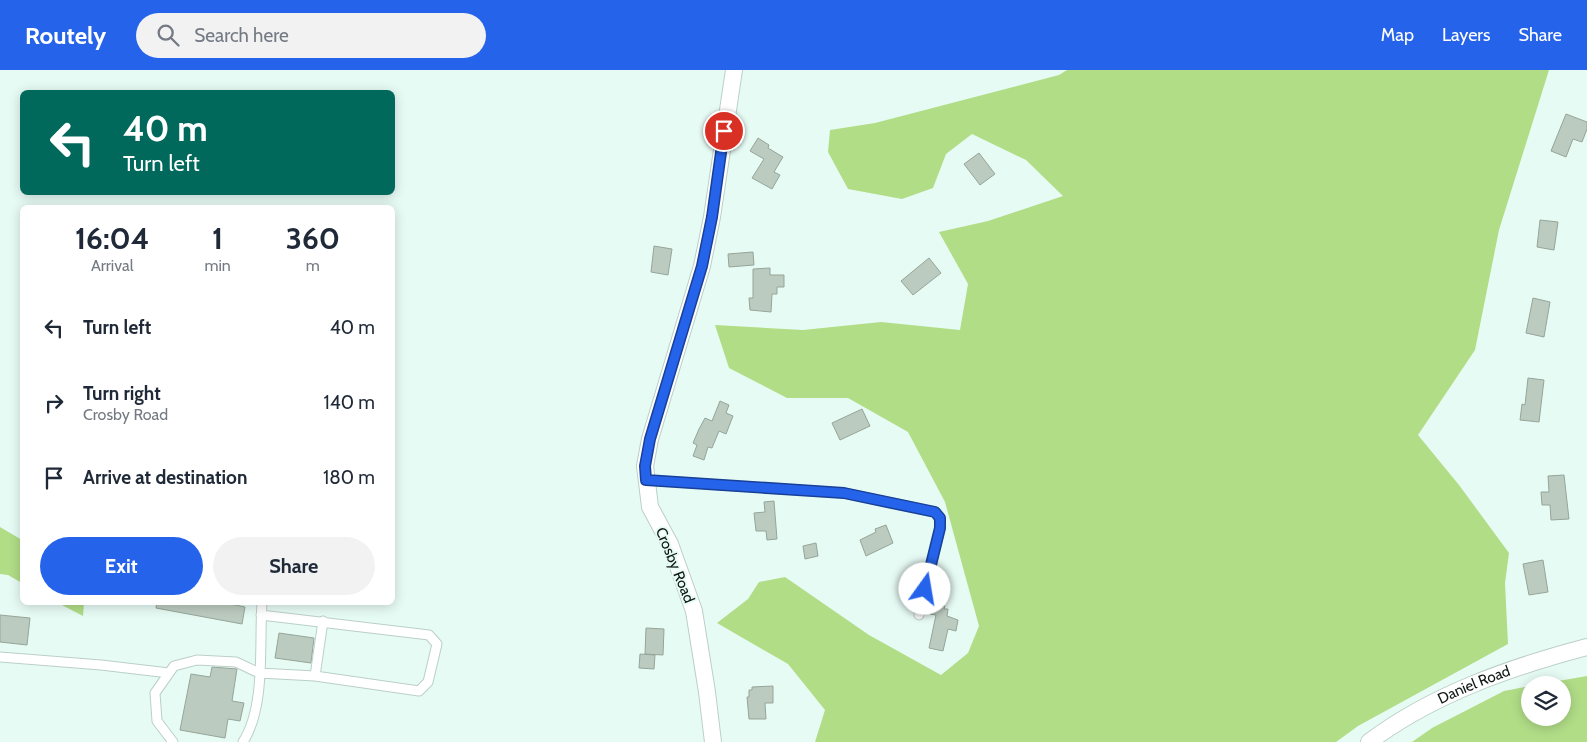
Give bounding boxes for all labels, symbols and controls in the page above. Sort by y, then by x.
search box [136,13,486,58]
text: Routely [25,21,106,50]
icon: search [154,21,182,49]
text: Search here [194,24,289,47]
text: Map [1381,24,1414,46]
text: Layers [1442,24,1491,46]
text: Share [1519,24,1562,46]
text: 40 m [123,107,208,150]
icon: left [40,110,105,175]
pin [703,110,745,152]
icon: arrive [710,117,738,145]
text: Turn left [123,150,200,177]
text: 16:04 [75,220,149,257]
text: 1 [212,220,223,257]
text: 360 [286,220,340,257]
text: Arrival [91,256,134,275]
text: min [204,256,231,275]
text: m [306,256,320,275]
icon: left [40,314,68,342]
text: Turn left [83,316,151,339]
text: 40 m [330,316,375,339]
text: Turn right [83,382,161,405]
icon: right [40,389,68,417]
text: 140 m [324,391,375,414]
text: Crosby Road [83,405,168,424]
icon: arrive [40,464,68,492]
text: Arrive at destination [83,466,247,489]
text: 180 m [323,466,375,489]
street label: Crosby Road [652,525,698,605]
button: Exit [40,537,203,595]
button: Share [213,537,375,595]
position arrow [898,562,950,614]
street label: Daniel Road [1435,662,1513,708]
map controls [1521,676,1571,726]
button: layers [1521,676,1571,726]

